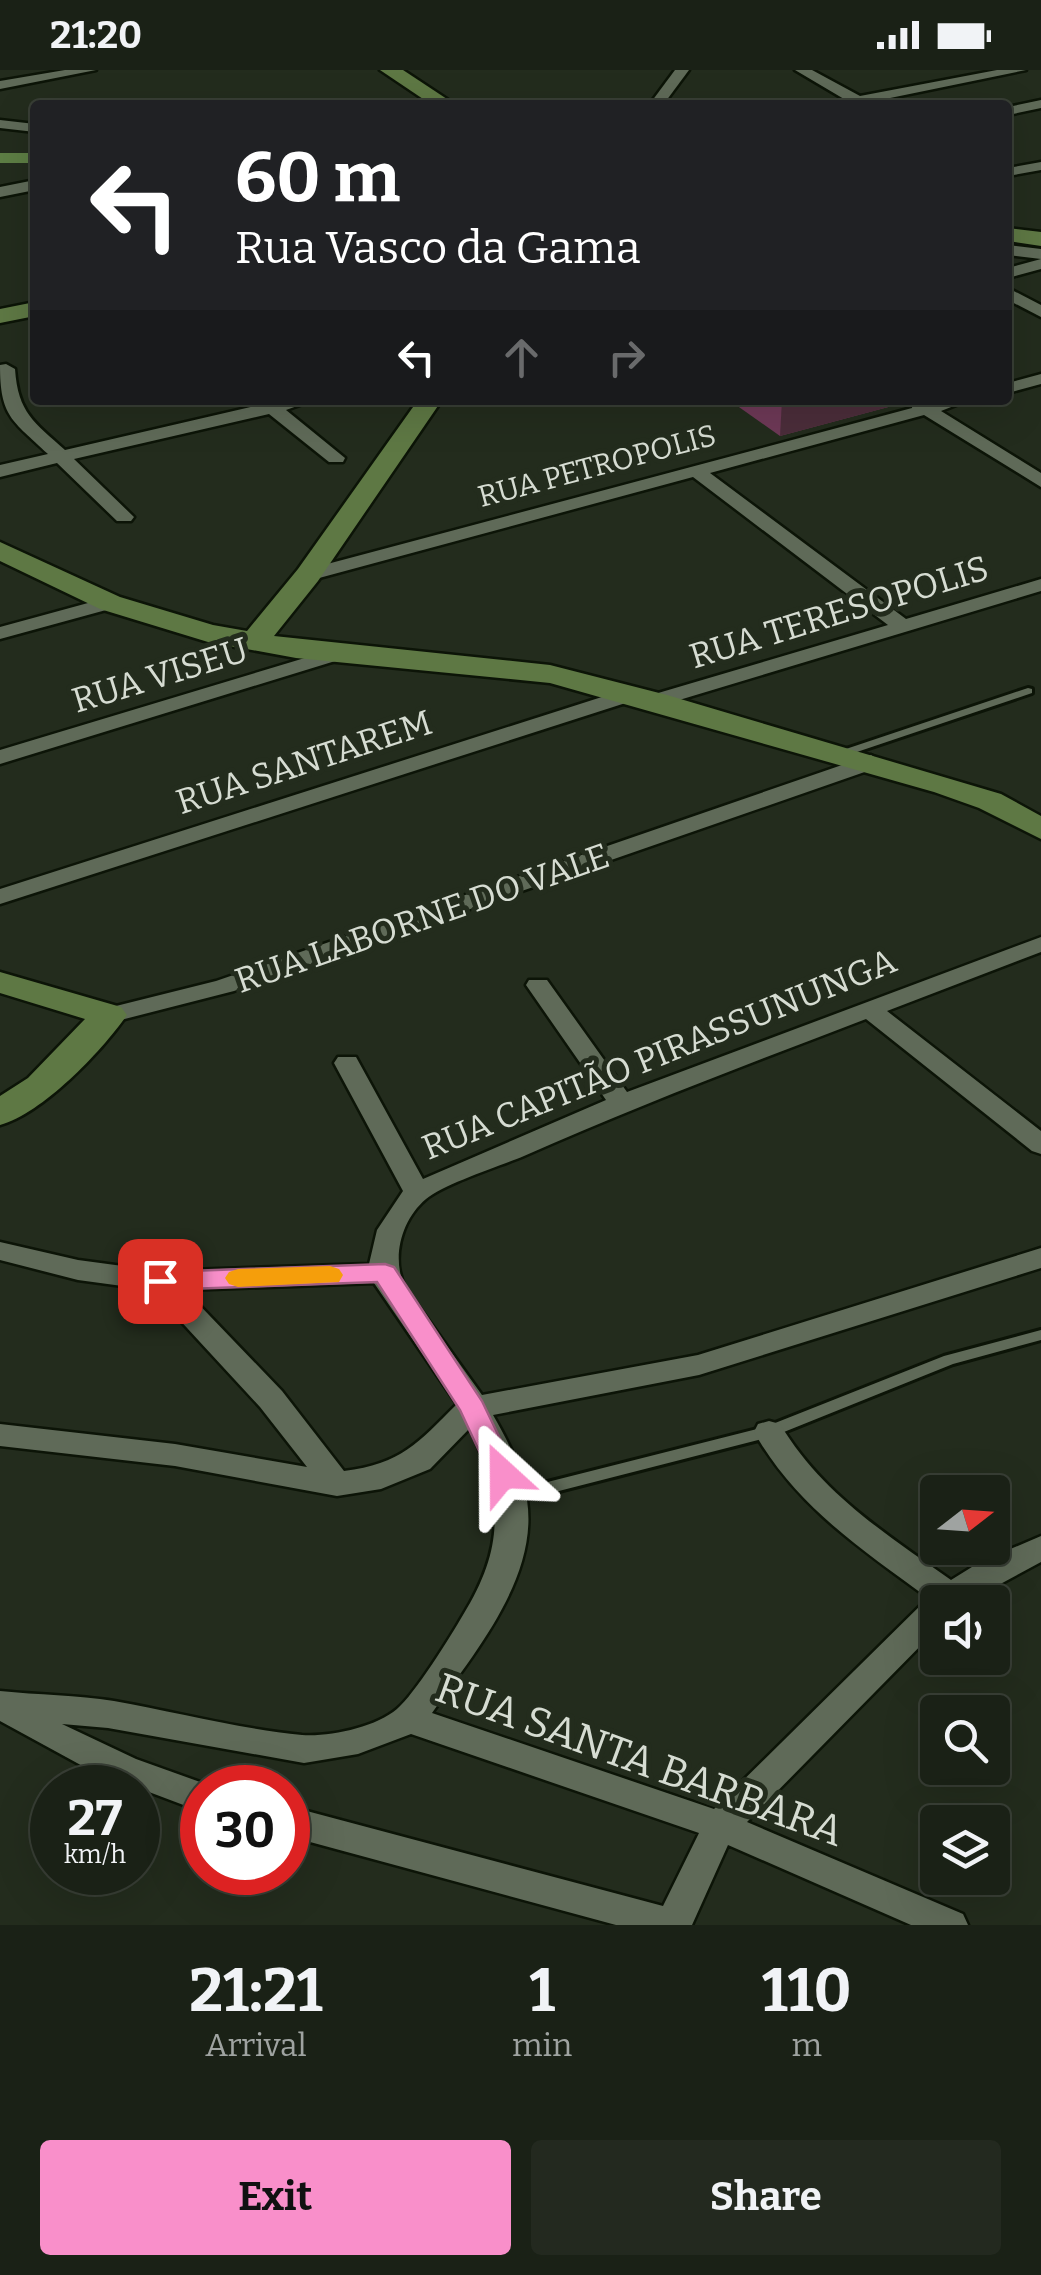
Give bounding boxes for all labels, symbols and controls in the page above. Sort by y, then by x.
text: 21:20 [50,12,142,58]
text: 60 m [235,136,400,220]
icon: left [70,140,200,270]
text: Rua Vasco da Gama [235,221,641,275]
icon: left [389,330,444,385]
icon: ahead [494,330,549,385]
icon: right [599,330,654,385]
street label: RUA PETROPOLIS [474,417,720,515]
street label: RUA TERESOPOLIS [684,547,994,677]
street label: RUA VISEU [67,628,253,722]
street label: RUA SANTAREM [171,701,437,823]
street label: RUA LABORNE DO VALE [229,834,615,1002]
street label: RUA CAPITÃO PIRASSUNUNGA [416,939,902,1169]
pin [118,1239,203,1324]
icon: arrive [133,1254,188,1309]
position arrow [451,1422,555,1526]
north arrow [920,1475,1010,1565]
map controls [920,1475,1010,1895]
button: sound [920,1585,1010,1675]
street label: RUA SANTA BARBARA [429,1663,851,1857]
button: search [920,1695,1010,1785]
speed limit sign: 30 [180,1765,310,1895]
text: 27 [68,1788,122,1848]
button: layers [920,1805,1010,1895]
text: km/h [64,1840,126,1870]
text: 21:21 [189,1955,323,2027]
text: 1 [529,1955,555,2027]
text: 110 [762,1955,852,2027]
text: Arrival [205,2026,307,2064]
text: min [512,2026,572,2064]
text: m [791,2026,822,2064]
button: Exit [40,2140,511,2255]
button: Share [531,2140,1001,2255]

